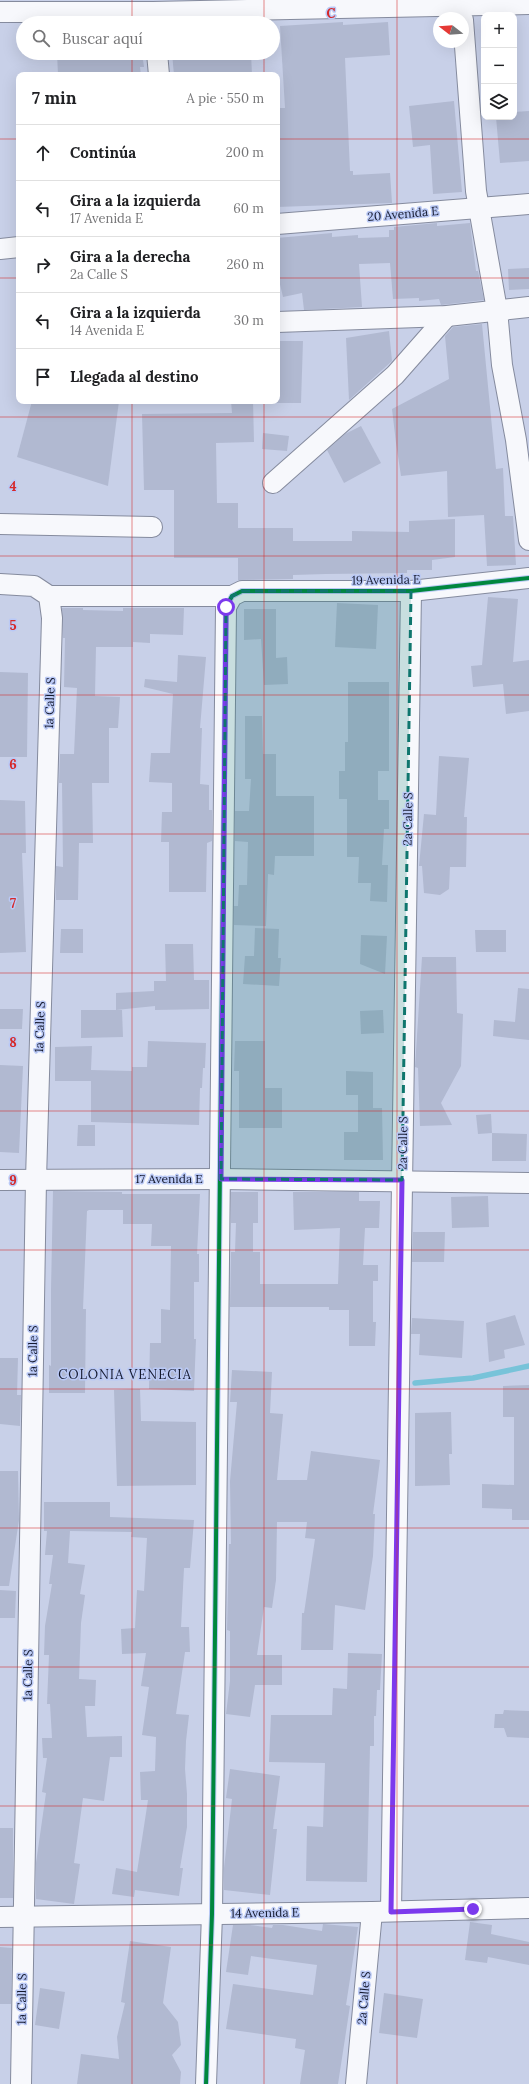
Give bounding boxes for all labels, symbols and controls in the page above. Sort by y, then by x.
text: C [327,5,336,22]
north arrow [433,12,469,48]
map controls [481,12,517,120]
button: + [481,12,517,48]
search box [16,16,280,60]
icon: search [30,27,52,49]
text: Buscar aquí [62,29,143,48]
button: − [481,48,517,84]
button: layers [481,84,517,120]
text: 7 min [32,87,77,109]
text: A pie · 550 m [187,90,264,107]
icon: ahead [32,142,54,164]
text: Continúa [70,143,136,162]
text: 200 m [226,144,264,161]
text: Gira a la izquierda [70,191,201,210]
icon: left [32,198,54,220]
text: 60 m [233,200,264,217]
street label: 20 Avenida E [367,203,439,224]
text: 17 Avenida E [70,210,143,227]
text: Gira a la derecha [70,247,190,266]
icon: right [32,254,54,276]
text: 260 m [226,256,264,273]
text: 2a Calle S [70,266,128,283]
text: Gira a la izquierda [70,303,201,322]
icon: left [32,310,54,332]
text: 30 m [234,312,264,329]
text: 14 Avenida E [70,322,144,339]
icon: arrive [32,366,54,388]
text: Llegada al destino [70,367,199,386]
text: 4 [9,478,17,495]
street label: 19 Avenida E [351,571,421,588]
route start [217,598,235,616]
text: 5 [9,617,17,634]
street label: 1a Calle S [41,677,58,729]
text: 6 [9,756,17,773]
street label: 2a Calle S [400,792,415,846]
text: 7 [10,895,16,912]
street label: 1a Calle S [31,1001,48,1053]
text: 8 [9,1034,17,1051]
street label: 2a Calle S [395,1116,410,1170]
street label: 17 Avenida E [135,1171,203,1186]
text: 9 [9,1172,17,1189]
street label: 1a Calle S [25,1325,40,1377]
district label: COLONIA VENECIA [58,1366,192,1383]
street label: 1a Calle S [20,1649,35,1701]
route end [464,1900,482,1918]
street label: 14 Avenida E [231,1904,299,1921]
street label: 2a Calle S [354,1971,373,2025]
street label: 1a Calle S [14,1973,29,2025]

